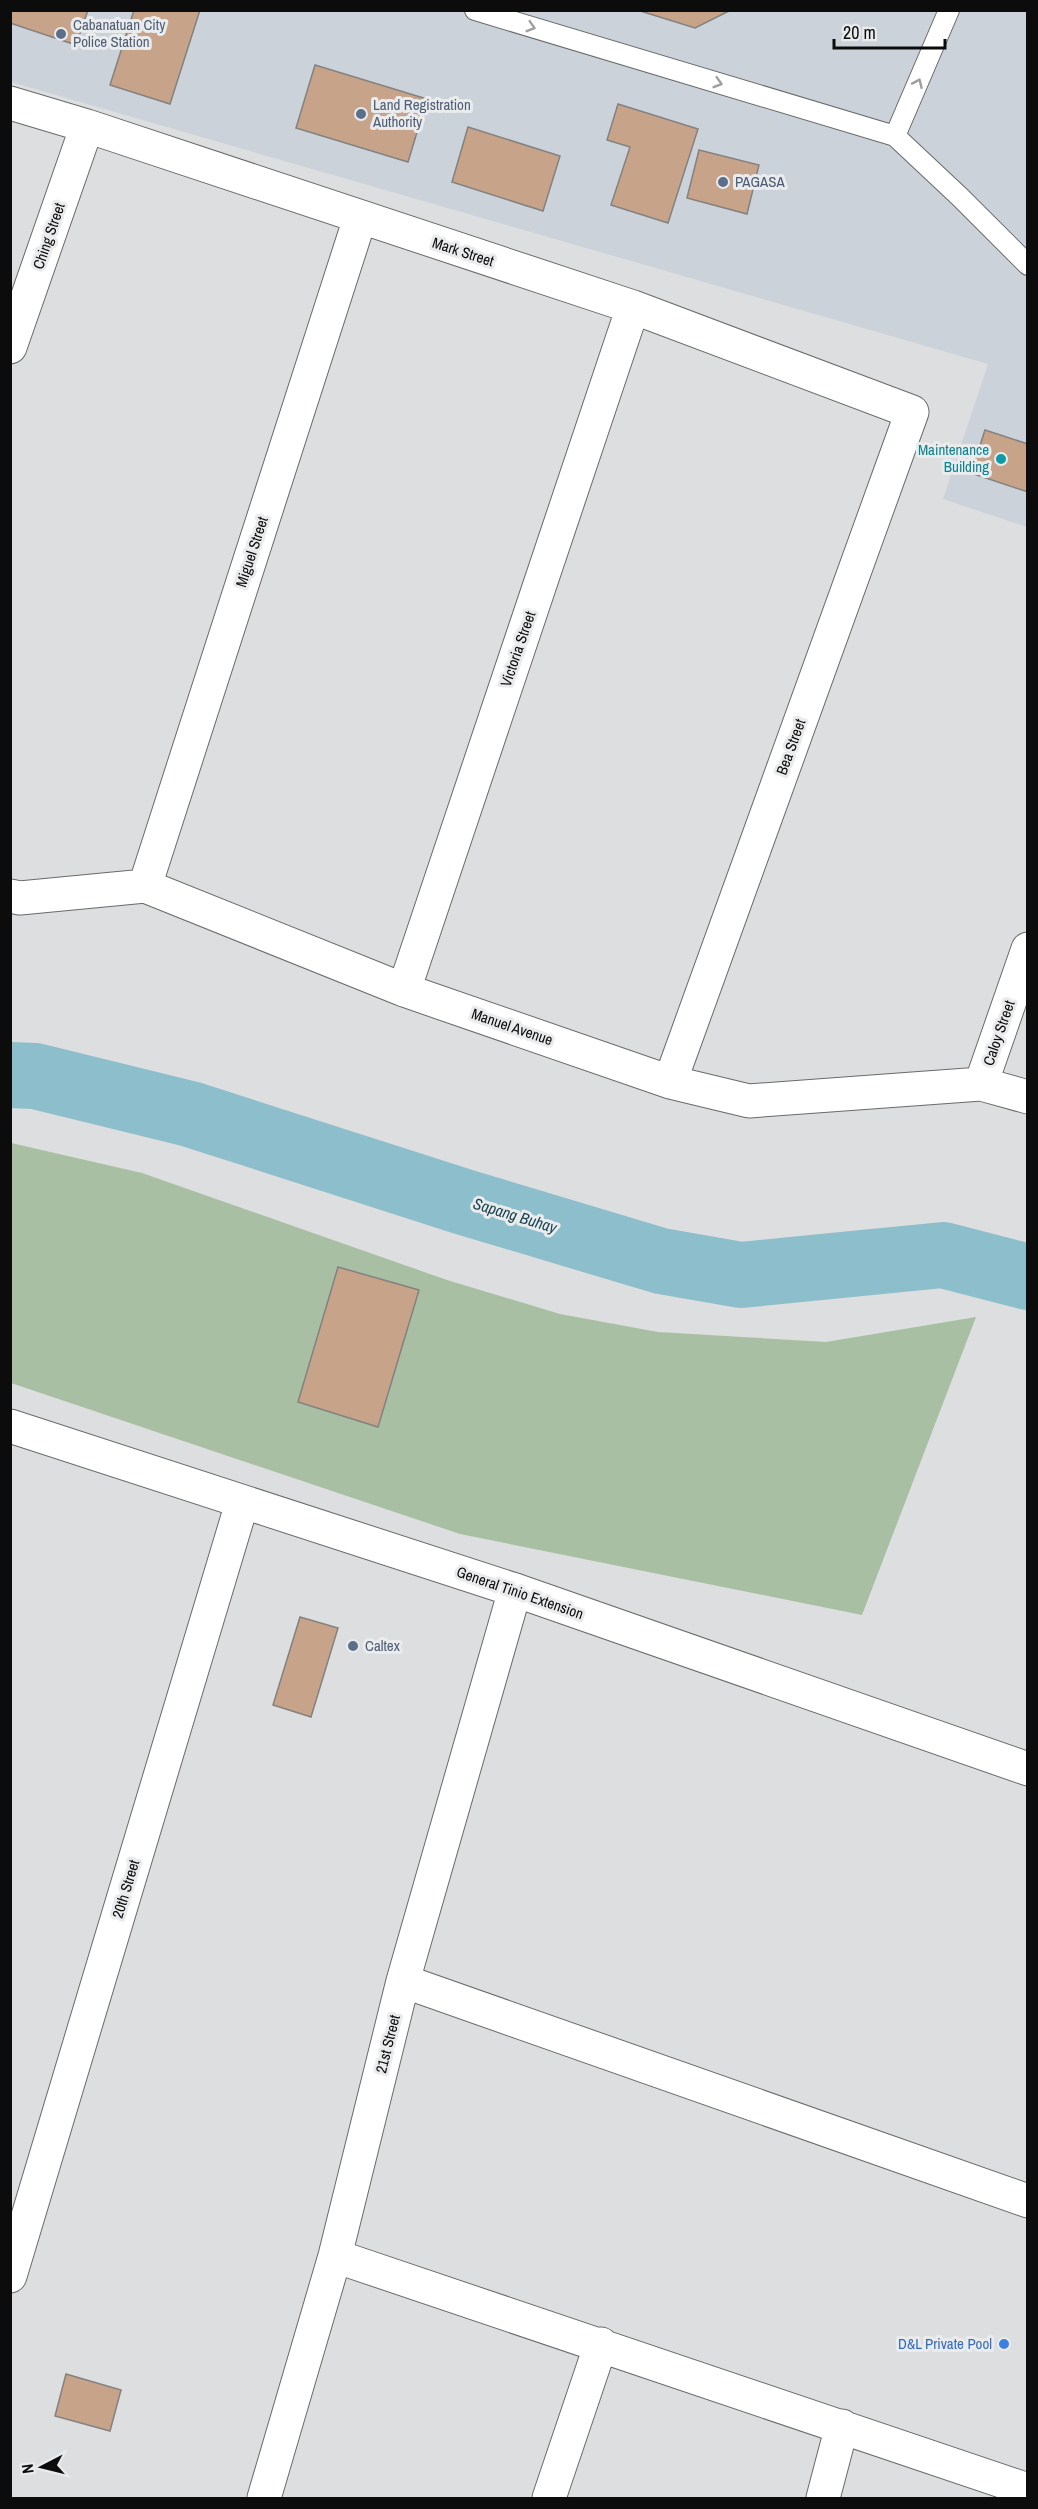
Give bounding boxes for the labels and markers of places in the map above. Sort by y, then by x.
place label: Cabanatuan City Police Station [73,14,166,52]
marker: Cabanatuan City Police Station [54,27,68,41]
place label: Land Registration Authority [372,94,471,132]
marker: Land Registration Authority [354,107,368,121]
place label: PAGASA [735,171,785,192]
marker: PAGASA [716,175,730,189]
place label: Maintenance Building [918,439,989,477]
marker: Maintenance Building [994,452,1008,466]
place label: Caltex [365,1635,401,1656]
marker: Caltex [346,1639,360,1653]
place label: D&L Private Pool [898,2333,992,2354]
marker: D&L Private Pool [997,2337,1011,2351]

